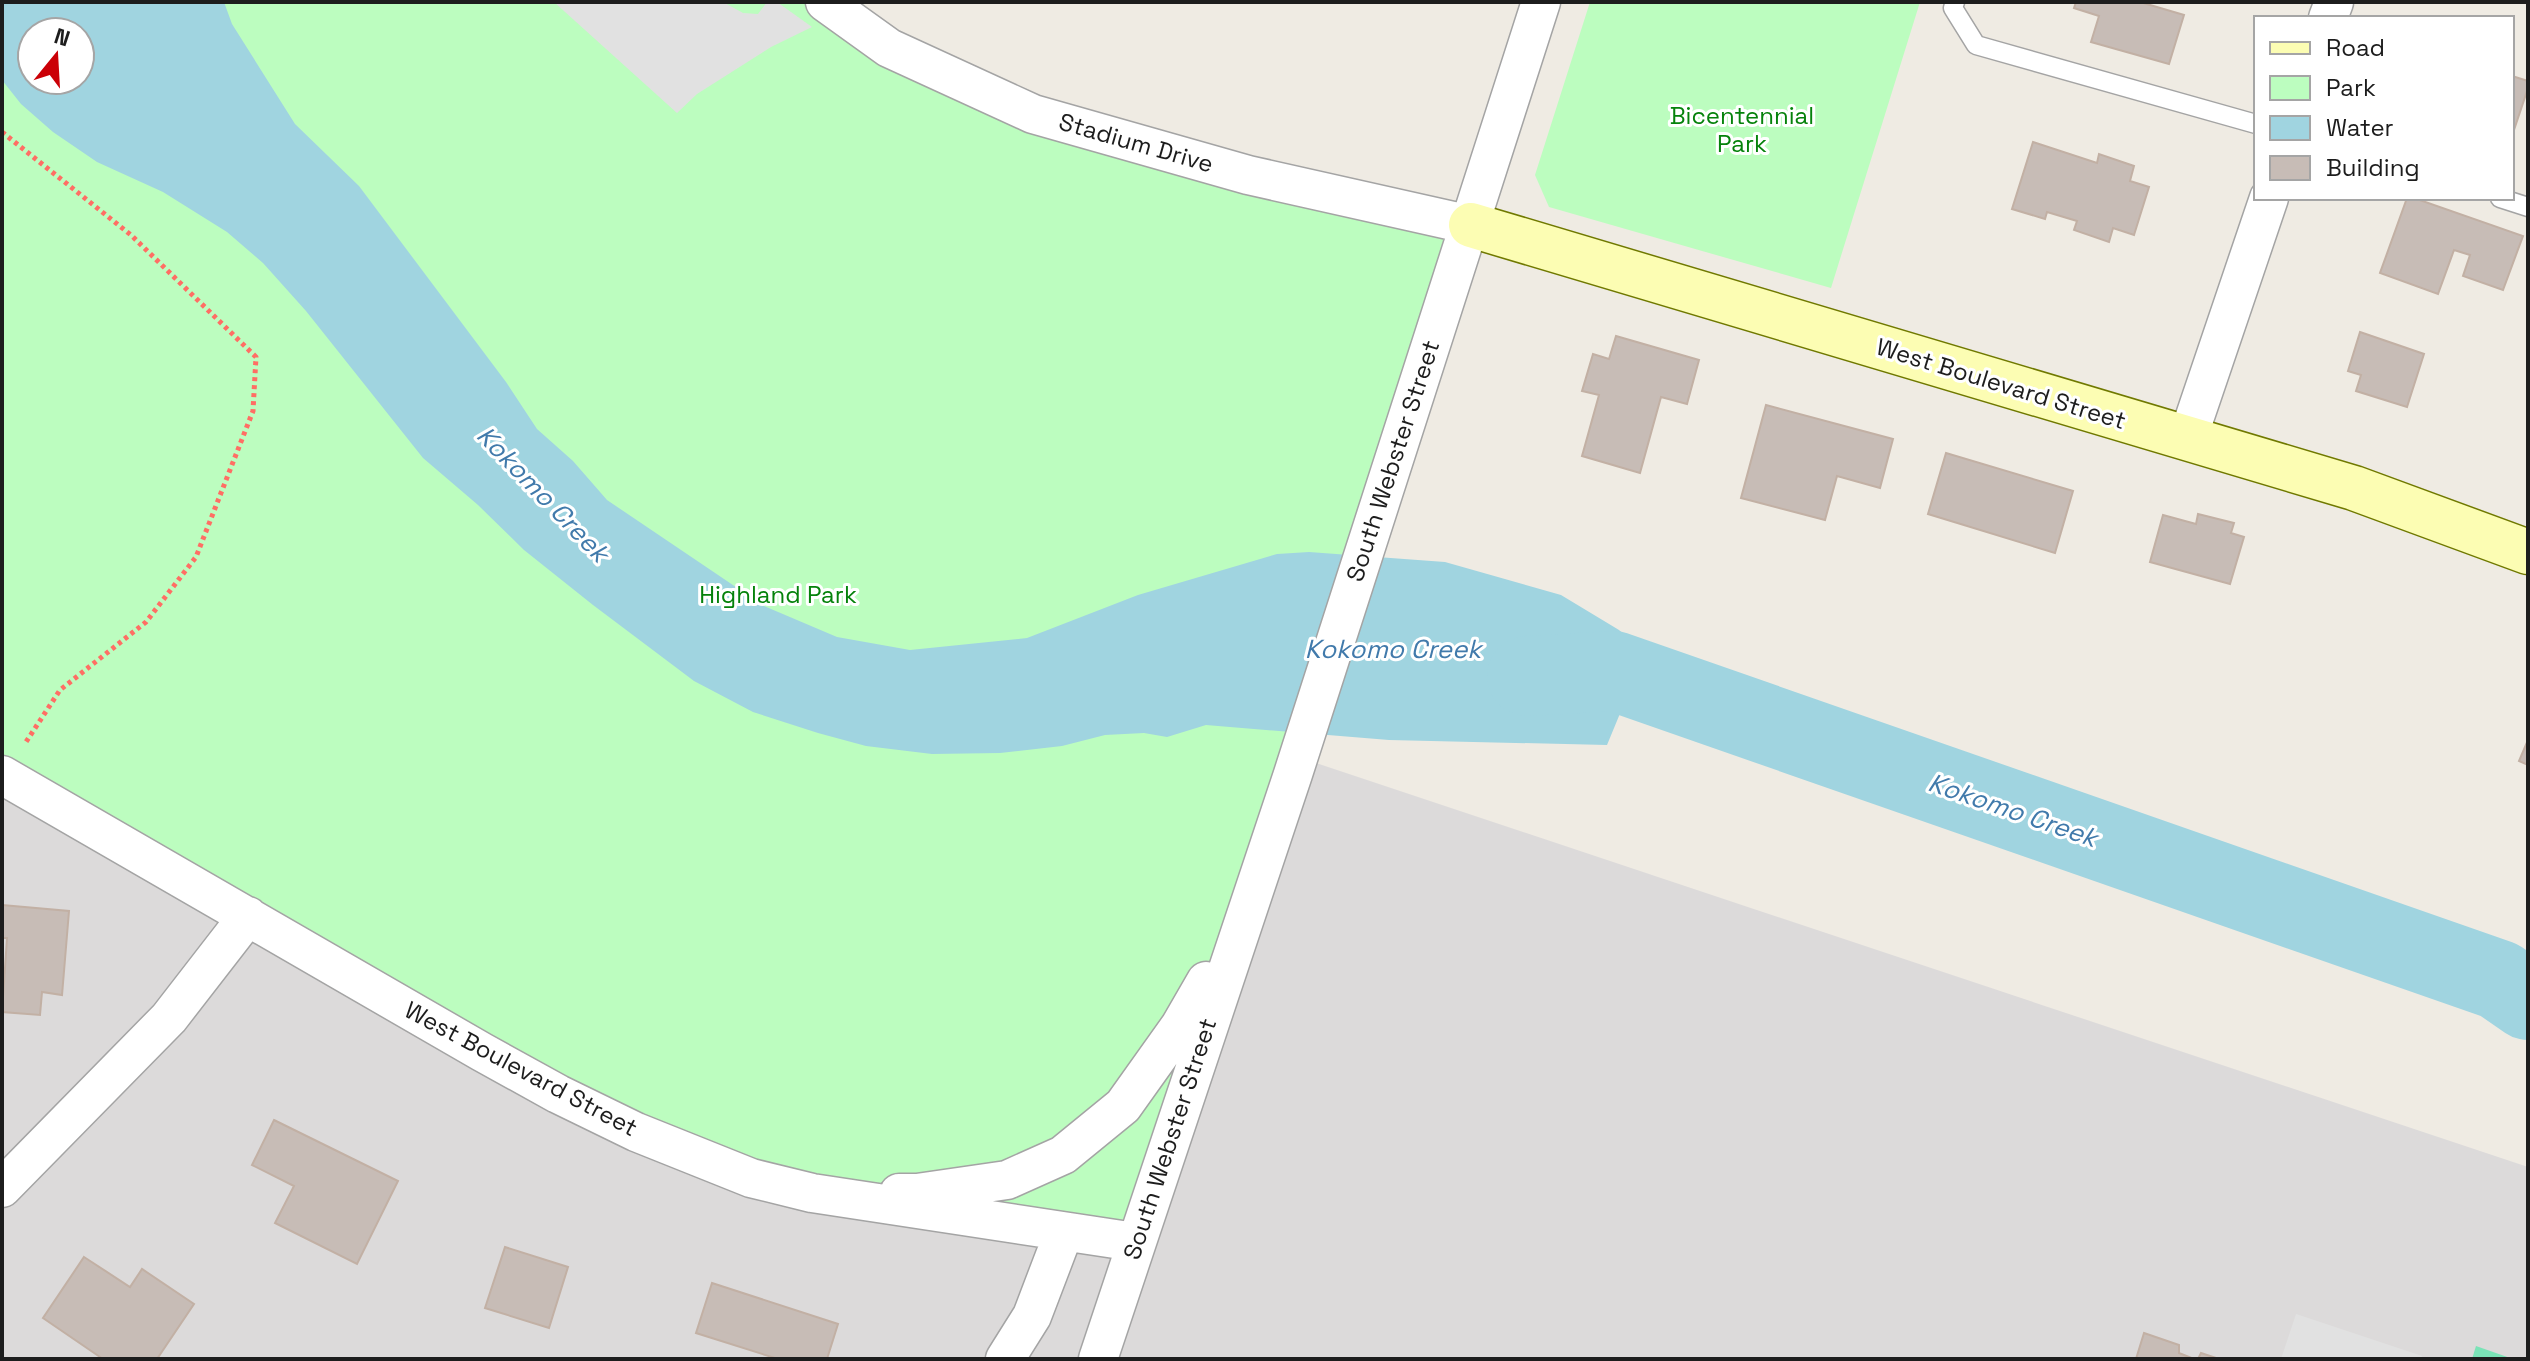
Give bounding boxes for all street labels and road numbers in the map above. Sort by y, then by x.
street label: Stadium Drive [1055,106,1217,179]
street label: West Boulevard Street [1873,331,2130,436]
street label: South Webster Street [1339,336,1446,585]
street label: West Boulevard Street [399,994,643,1143]
street label: South Webster Street [1116,1014,1223,1263]

